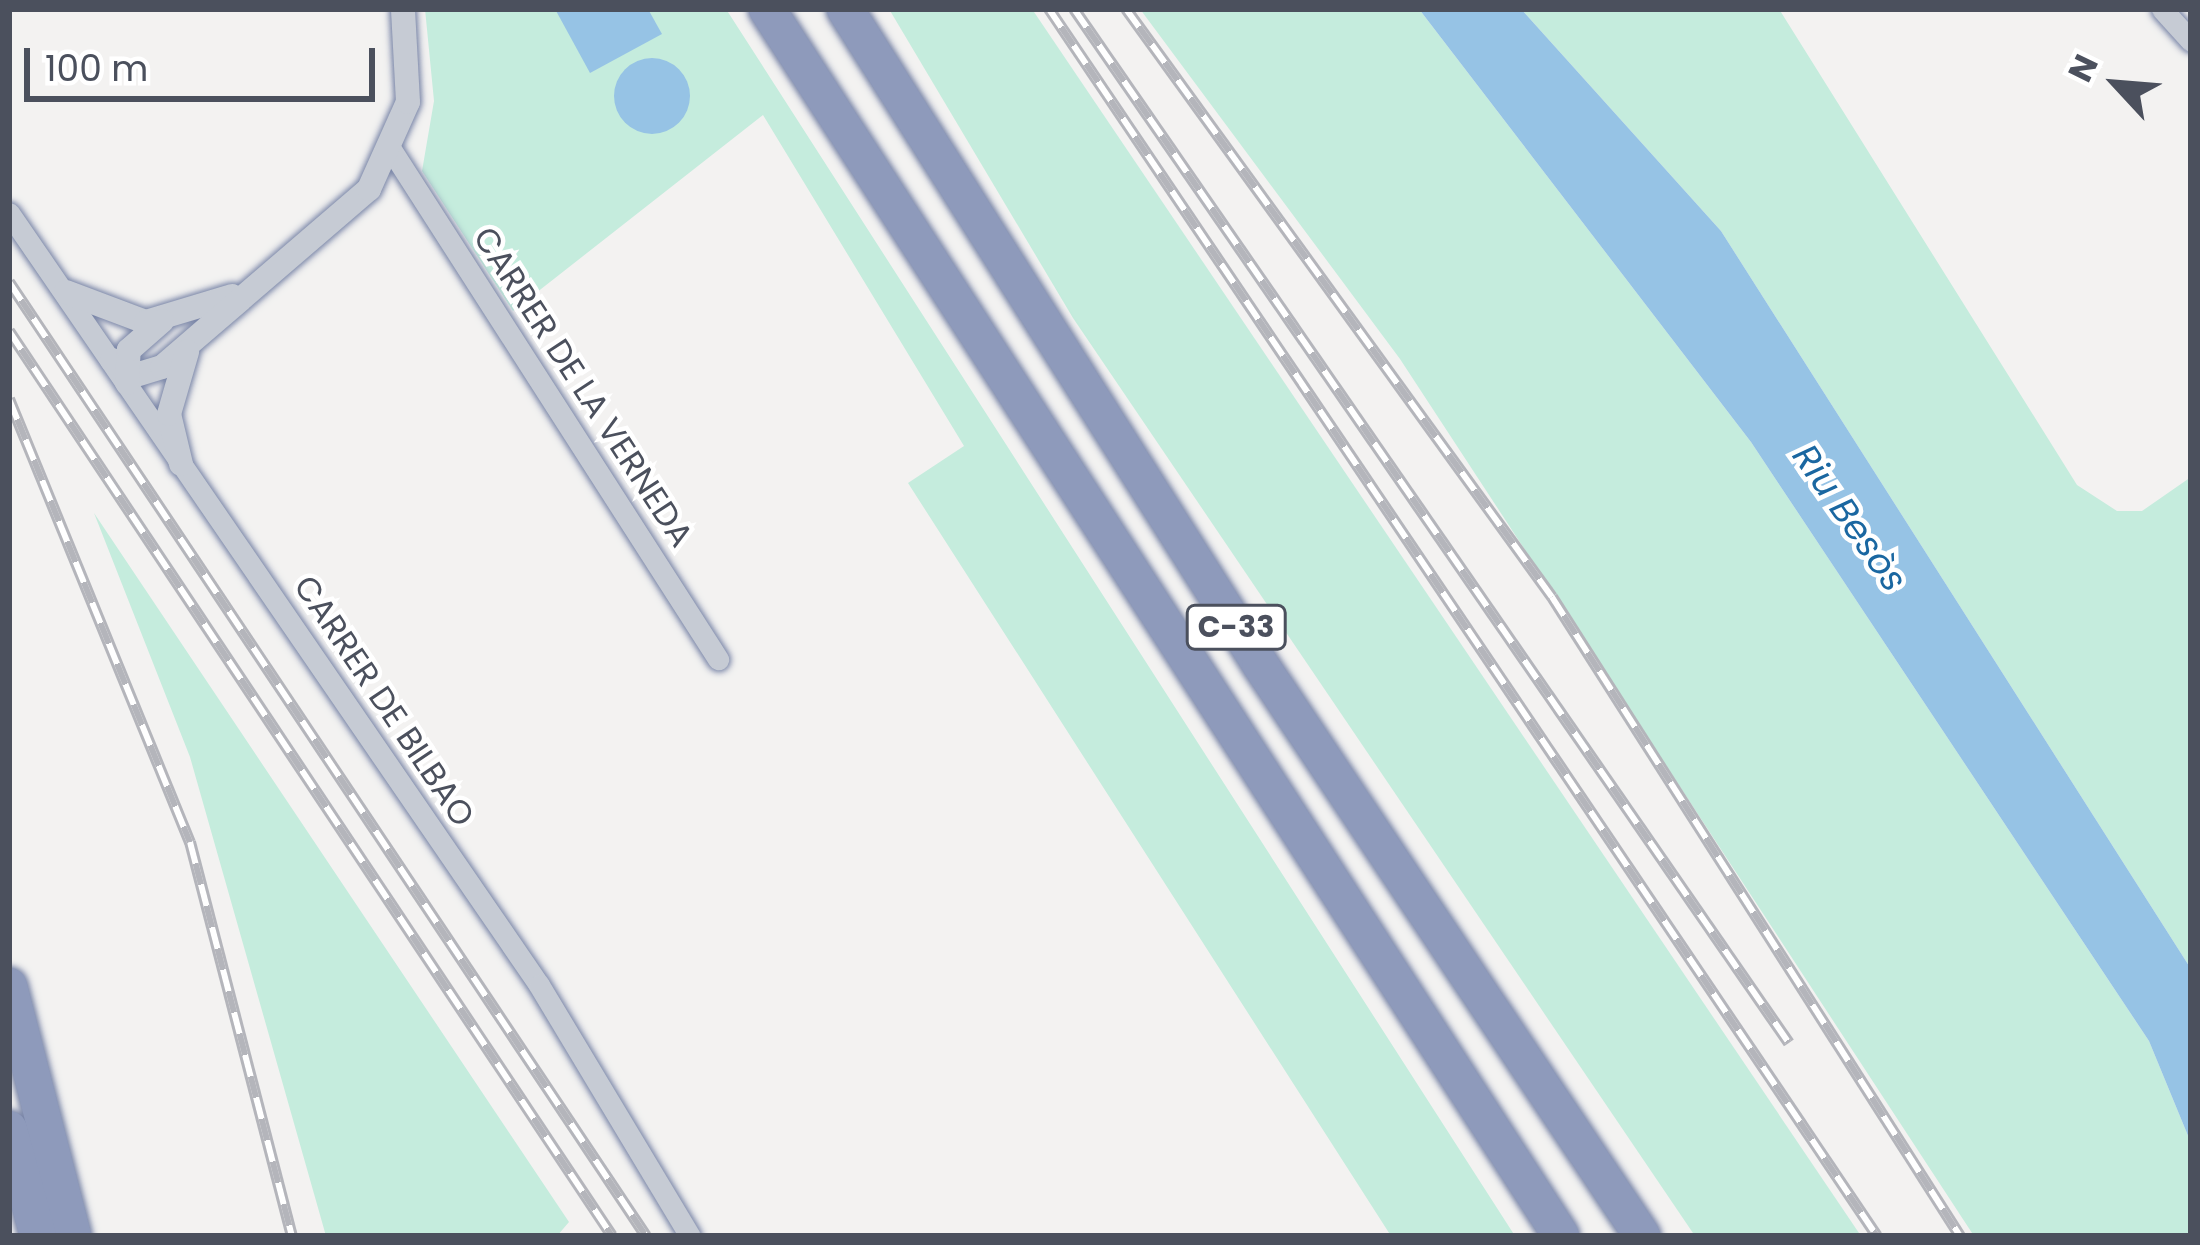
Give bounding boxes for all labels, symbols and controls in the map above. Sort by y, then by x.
scale bar [30,24,381,98]
north arrow [2056,24,2176,144]
text: 100 m [45,43,148,94]
text: N [2057,47,2110,89]
street label: CARRER DE LA VERNEDA [465,220,701,554]
water label: Riu Besòs [1784,436,1916,600]
street label: CARRER DE BILBAO [285,568,483,834]
road number: C-33 [1185,603,1287,651]

